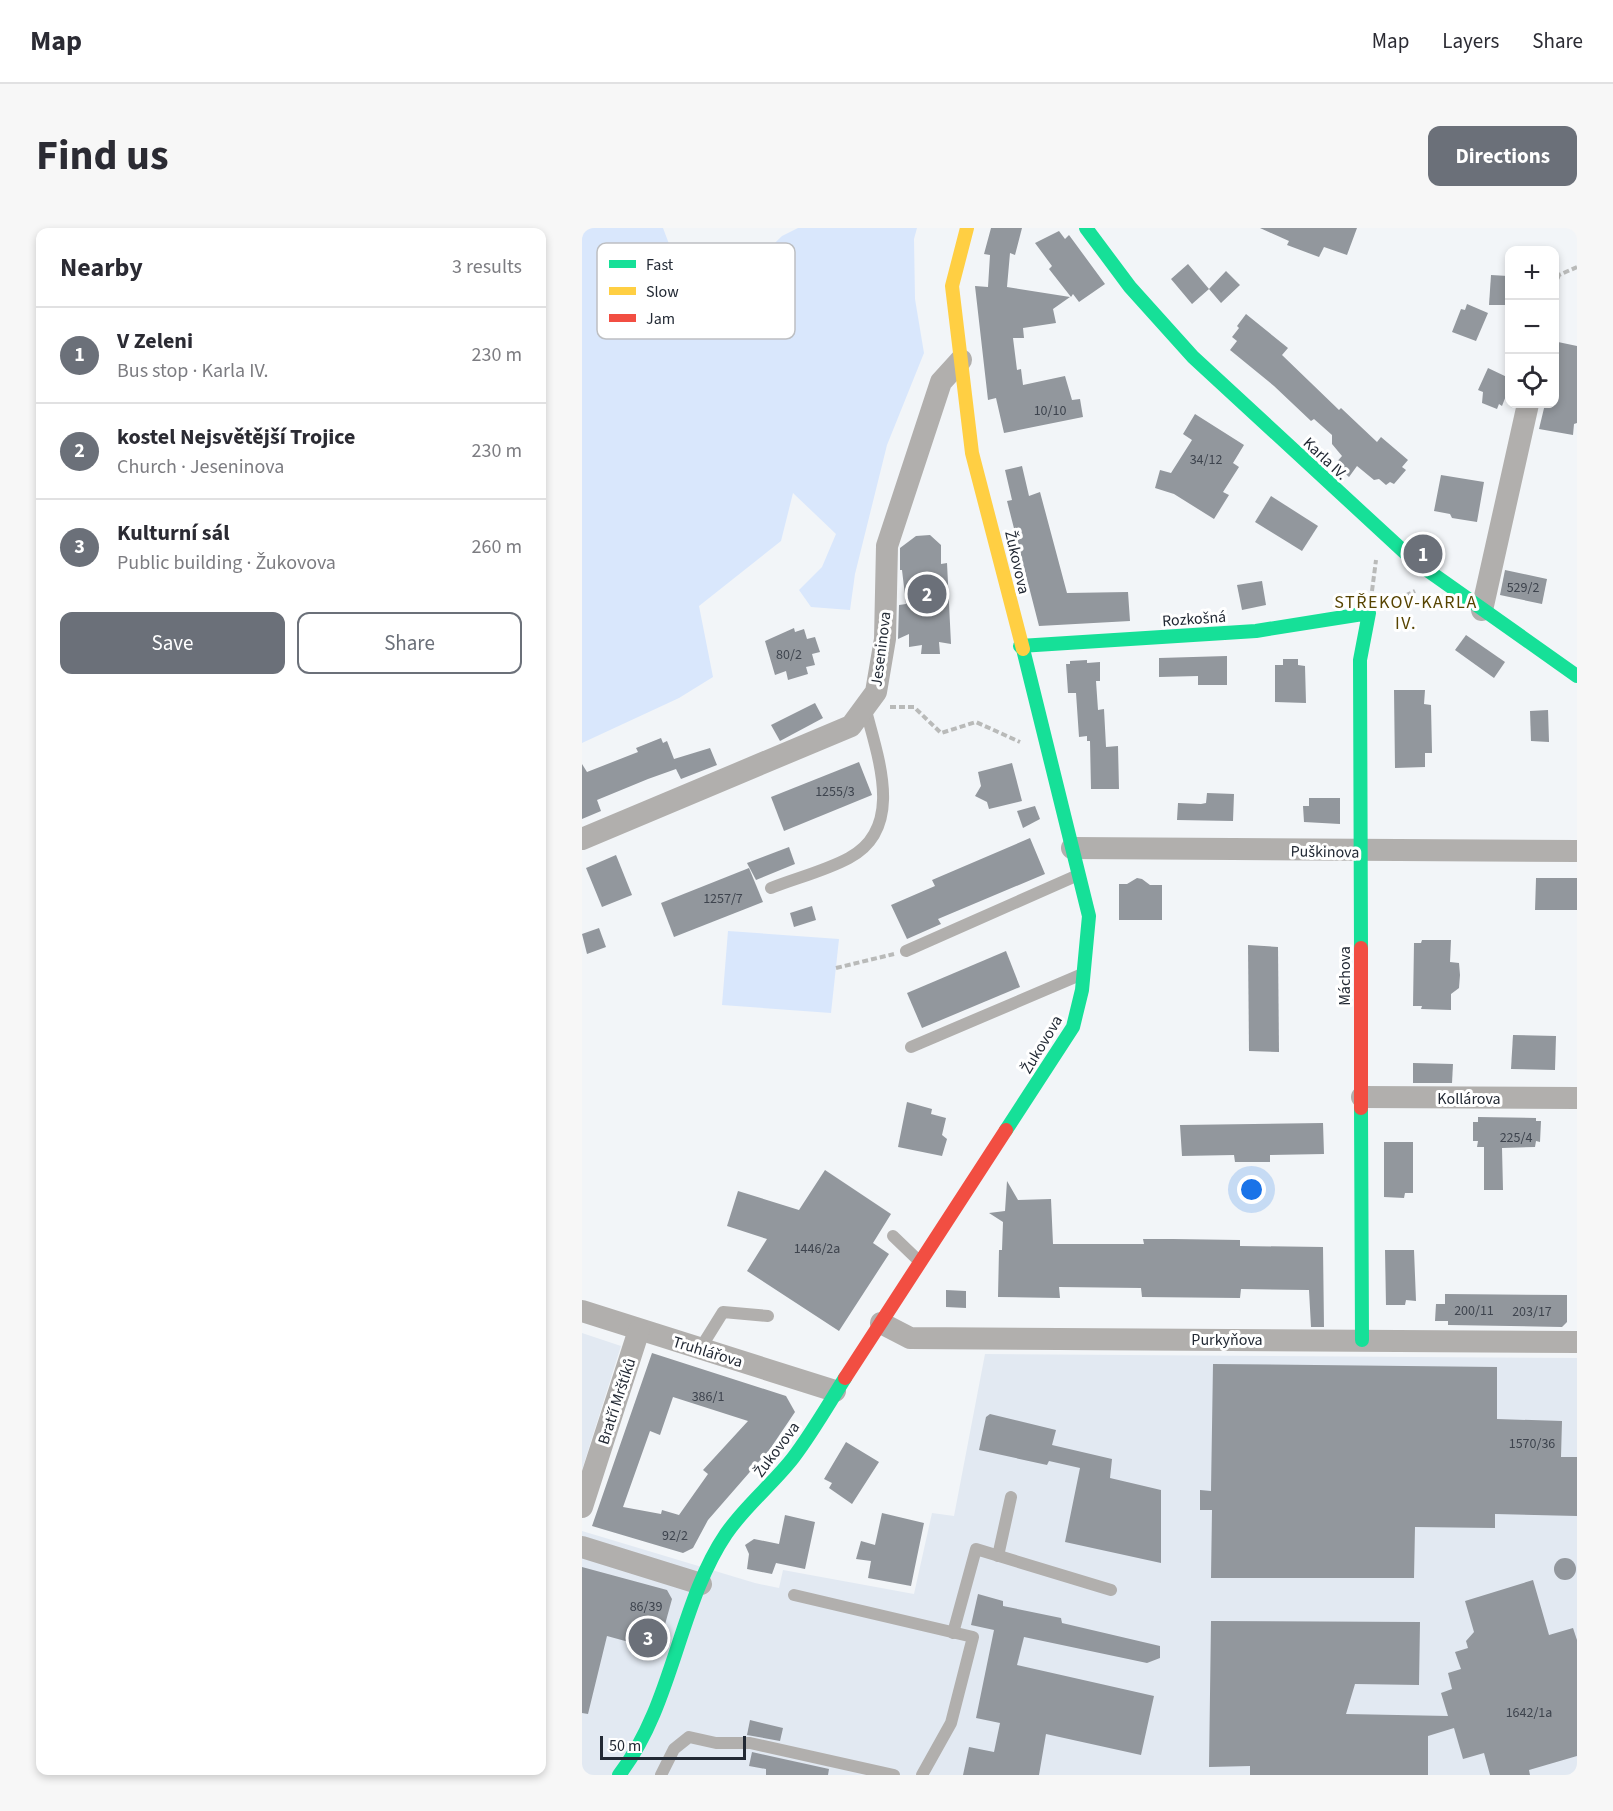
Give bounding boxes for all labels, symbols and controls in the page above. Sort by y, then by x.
text: Map [30,21,82,61]
text: Map [1372,26,1409,56]
text: Layers [1442,26,1499,56]
text: Share [1532,26,1583,56]
text: Find us [36,126,169,186]
button: Directions [1428,126,1577,186]
legend [597,243,795,339]
map controls [1505,246,1559,408]
button: + [1505,246,1559,300]
text: Nearby [60,249,143,286]
text: 3 results [452,253,522,281]
text: Fast [646,254,674,276]
text: Slow [646,281,679,303]
button: − [1505,300,1559,354]
text: Jam [646,308,675,330]
text: V Zeleni [117,325,193,357]
text: 1 [74,341,85,369]
text: 230 m [472,341,522,369]
button: locate [1505,354,1559,408]
text: Bus stop · Karla IV. [117,357,268,385]
house number: 10/10 [1034,401,1066,421]
text: kostel Nejsvětější Trojice [117,421,355,453]
street label: Karla IV. [1298,432,1352,485]
text: 2 [74,437,85,465]
text: 230 m [472,437,522,465]
house number: 34/12 [1190,450,1222,470]
text: Church · Jeseninova [117,453,284,481]
text: Kulturní sál [117,517,229,549]
street label: Žukovova [999,528,1035,596]
pin: 1 [1404,532,1442,576]
text: 3 [74,533,85,561]
text: 260 m [472,533,522,561]
text: Public building · Žukovova [117,549,336,577]
pin: 2 [908,572,946,616]
house number: 529/2 [1507,578,1539,598]
district label: STŘEKOV-KARLA IV. [1334,590,1478,636]
street label: Rozkošná [1161,606,1227,632]
street label: Jeseninova [865,610,897,688]
button: Save [60,612,285,674]
button: Share [297,612,522,674]
house number: 80/2 [776,645,802,665]
house number: 1255/3 [815,782,855,802]
street label: Puškinova [1290,840,1360,864]
house number: 1257/7 [703,889,743,909]
street label: Máchova [1334,946,1356,1006]
street label: Žukovova [1016,1011,1068,1078]
street label: Kollárova [1437,1088,1501,1110]
house number: 225/4 [1500,1128,1532,1148]
your location [1237,1175,1266,1204]
house number: 1446/2a [794,1239,840,1259]
house number: 200/11 [1454,1301,1494,1321]
house number: 203/17 [1512,1302,1552,1322]
street label: Purkyňova [1191,1329,1263,1351]
street label: Truhlářova [670,1331,745,1373]
street label: Bratří Mrštíků [593,1355,641,1447]
house number: 386/1 [692,1387,724,1407]
street label: Žukovova [749,1417,805,1482]
house number: 1570/36 [1509,1434,1555,1454]
house number: 92/2 [662,1526,688,1546]
house number: 86/39 [630,1597,662,1617]
pin: 3 [628,1616,668,1660]
house number: 1642/1a [1506,1703,1552,1723]
scale bar [600,1733,746,1760]
text: 50 m [609,1735,641,1757]

